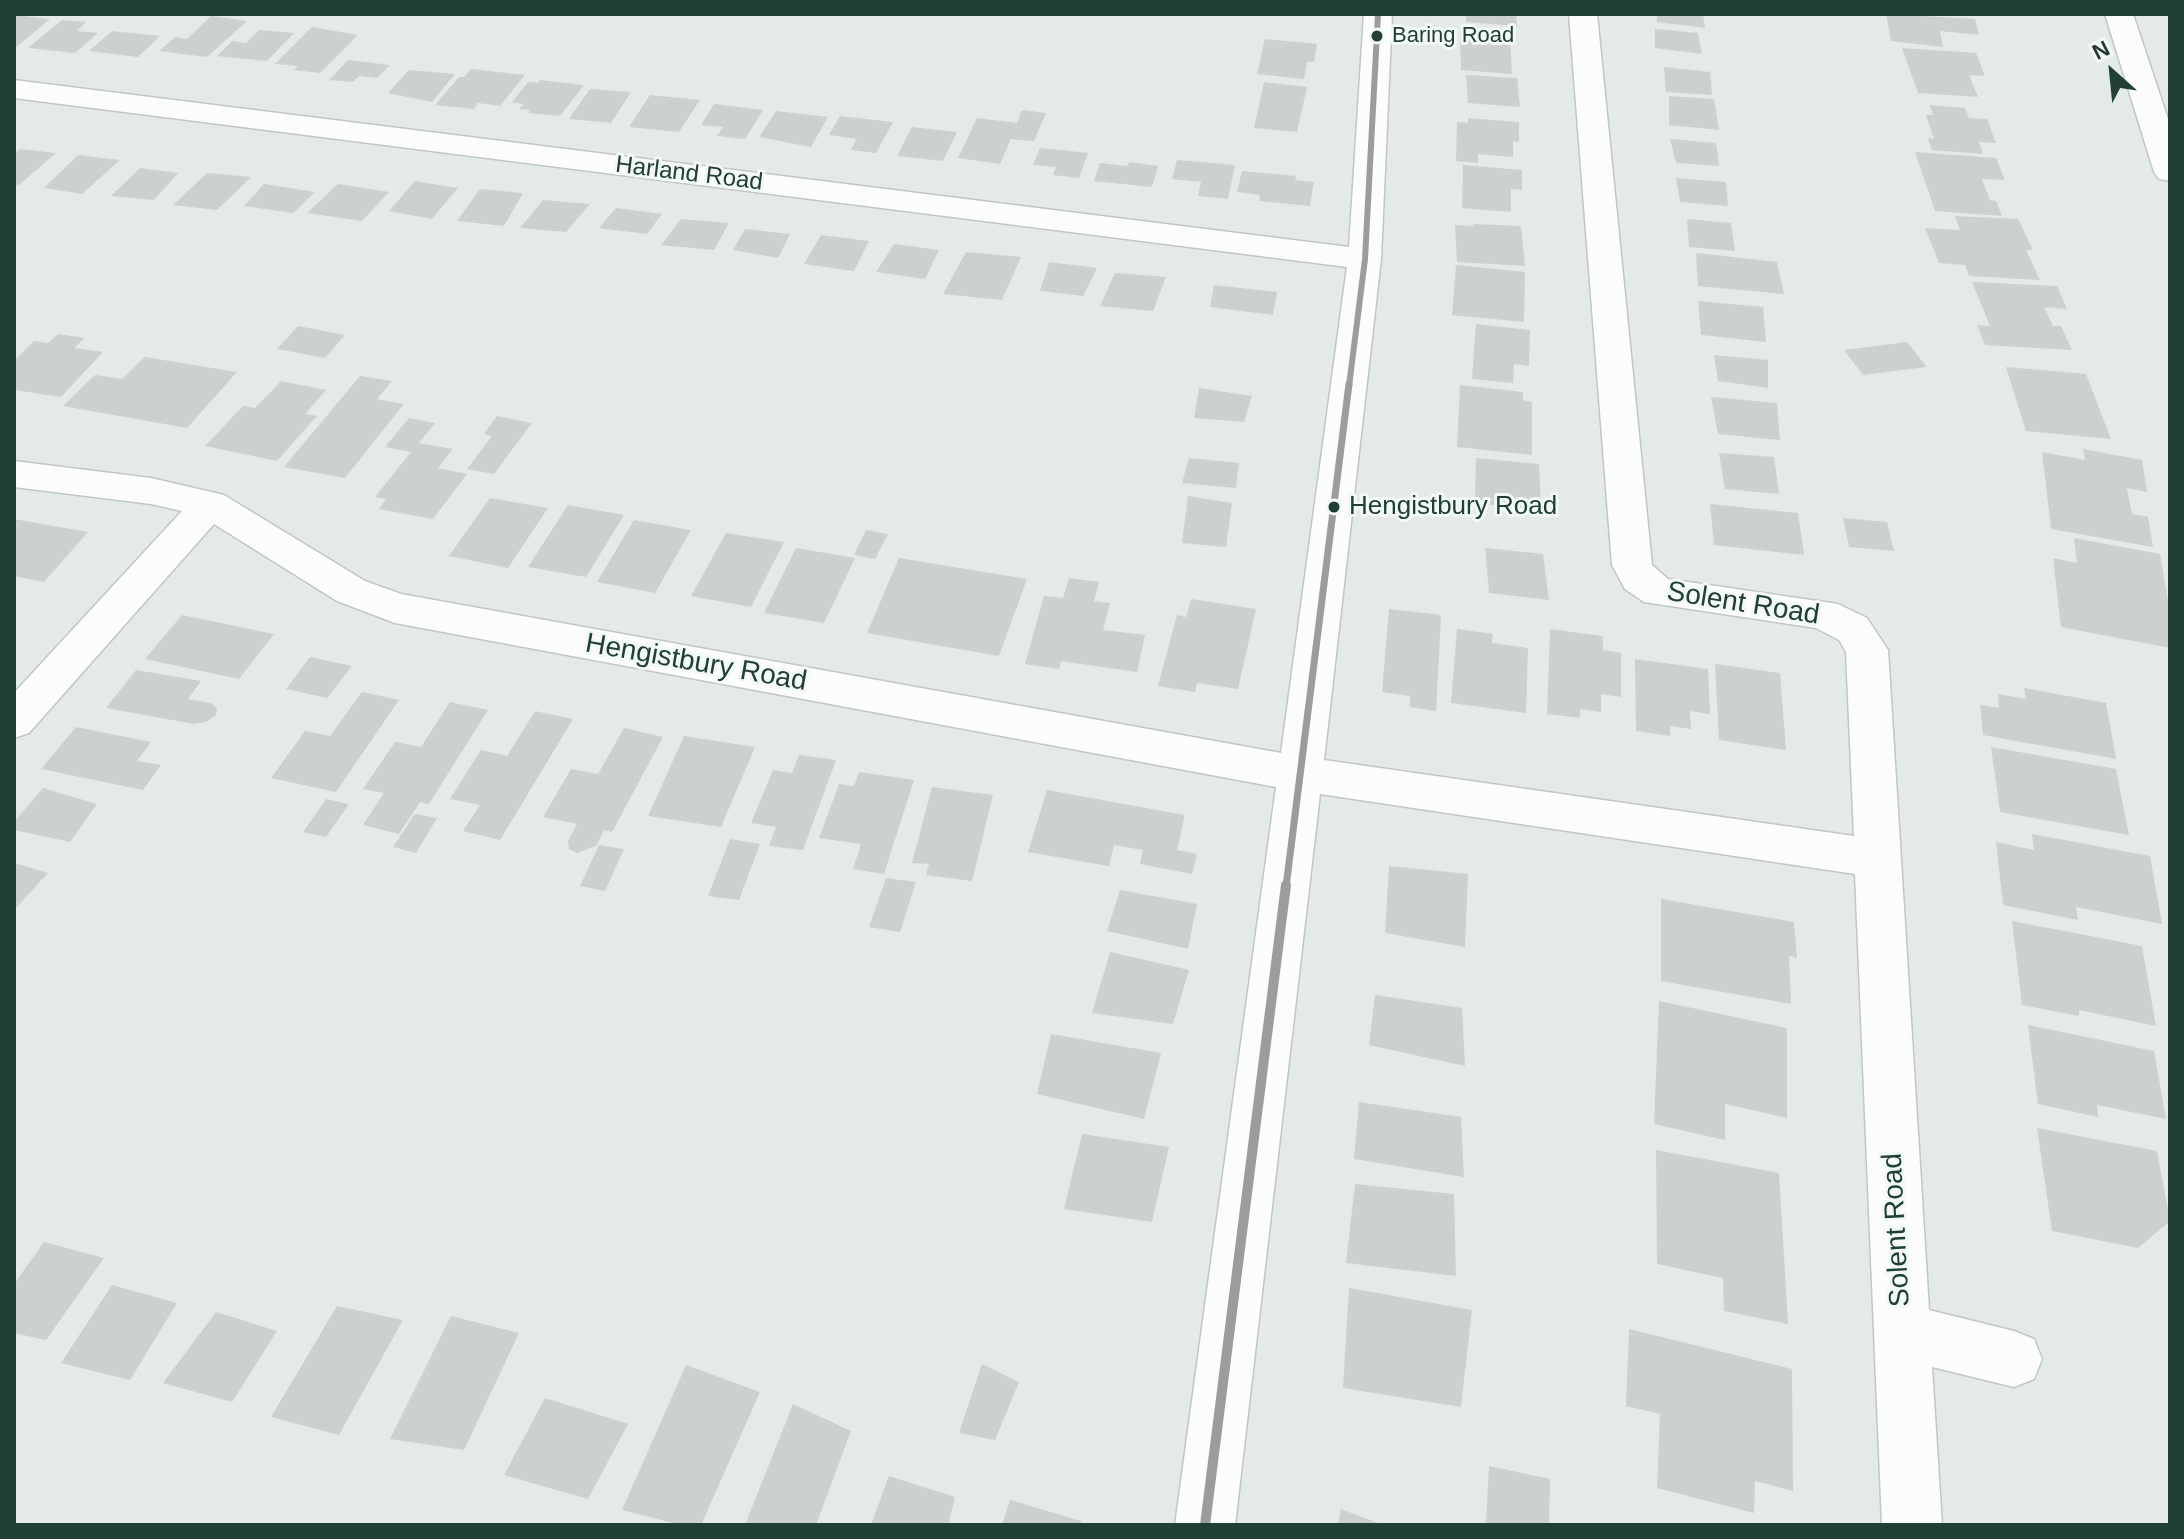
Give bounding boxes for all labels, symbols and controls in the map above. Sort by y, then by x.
place label: Baring Road [1392,23,1514,49]
marker: Baring Road [1369,28,1385,44]
north arrow [2072,32,2152,112]
text: N [2088,35,2114,65]
street label: Harland Road [614,151,764,197]
place label: Hengistbury Road [1349,491,1557,523]
marker: Hengistbury Road [1326,499,1342,515]
street label: Solent Road [1664,575,1822,633]
street label: Hengistbury Road [583,627,809,699]
street label: Solent Road [1876,1152,1918,1308]

